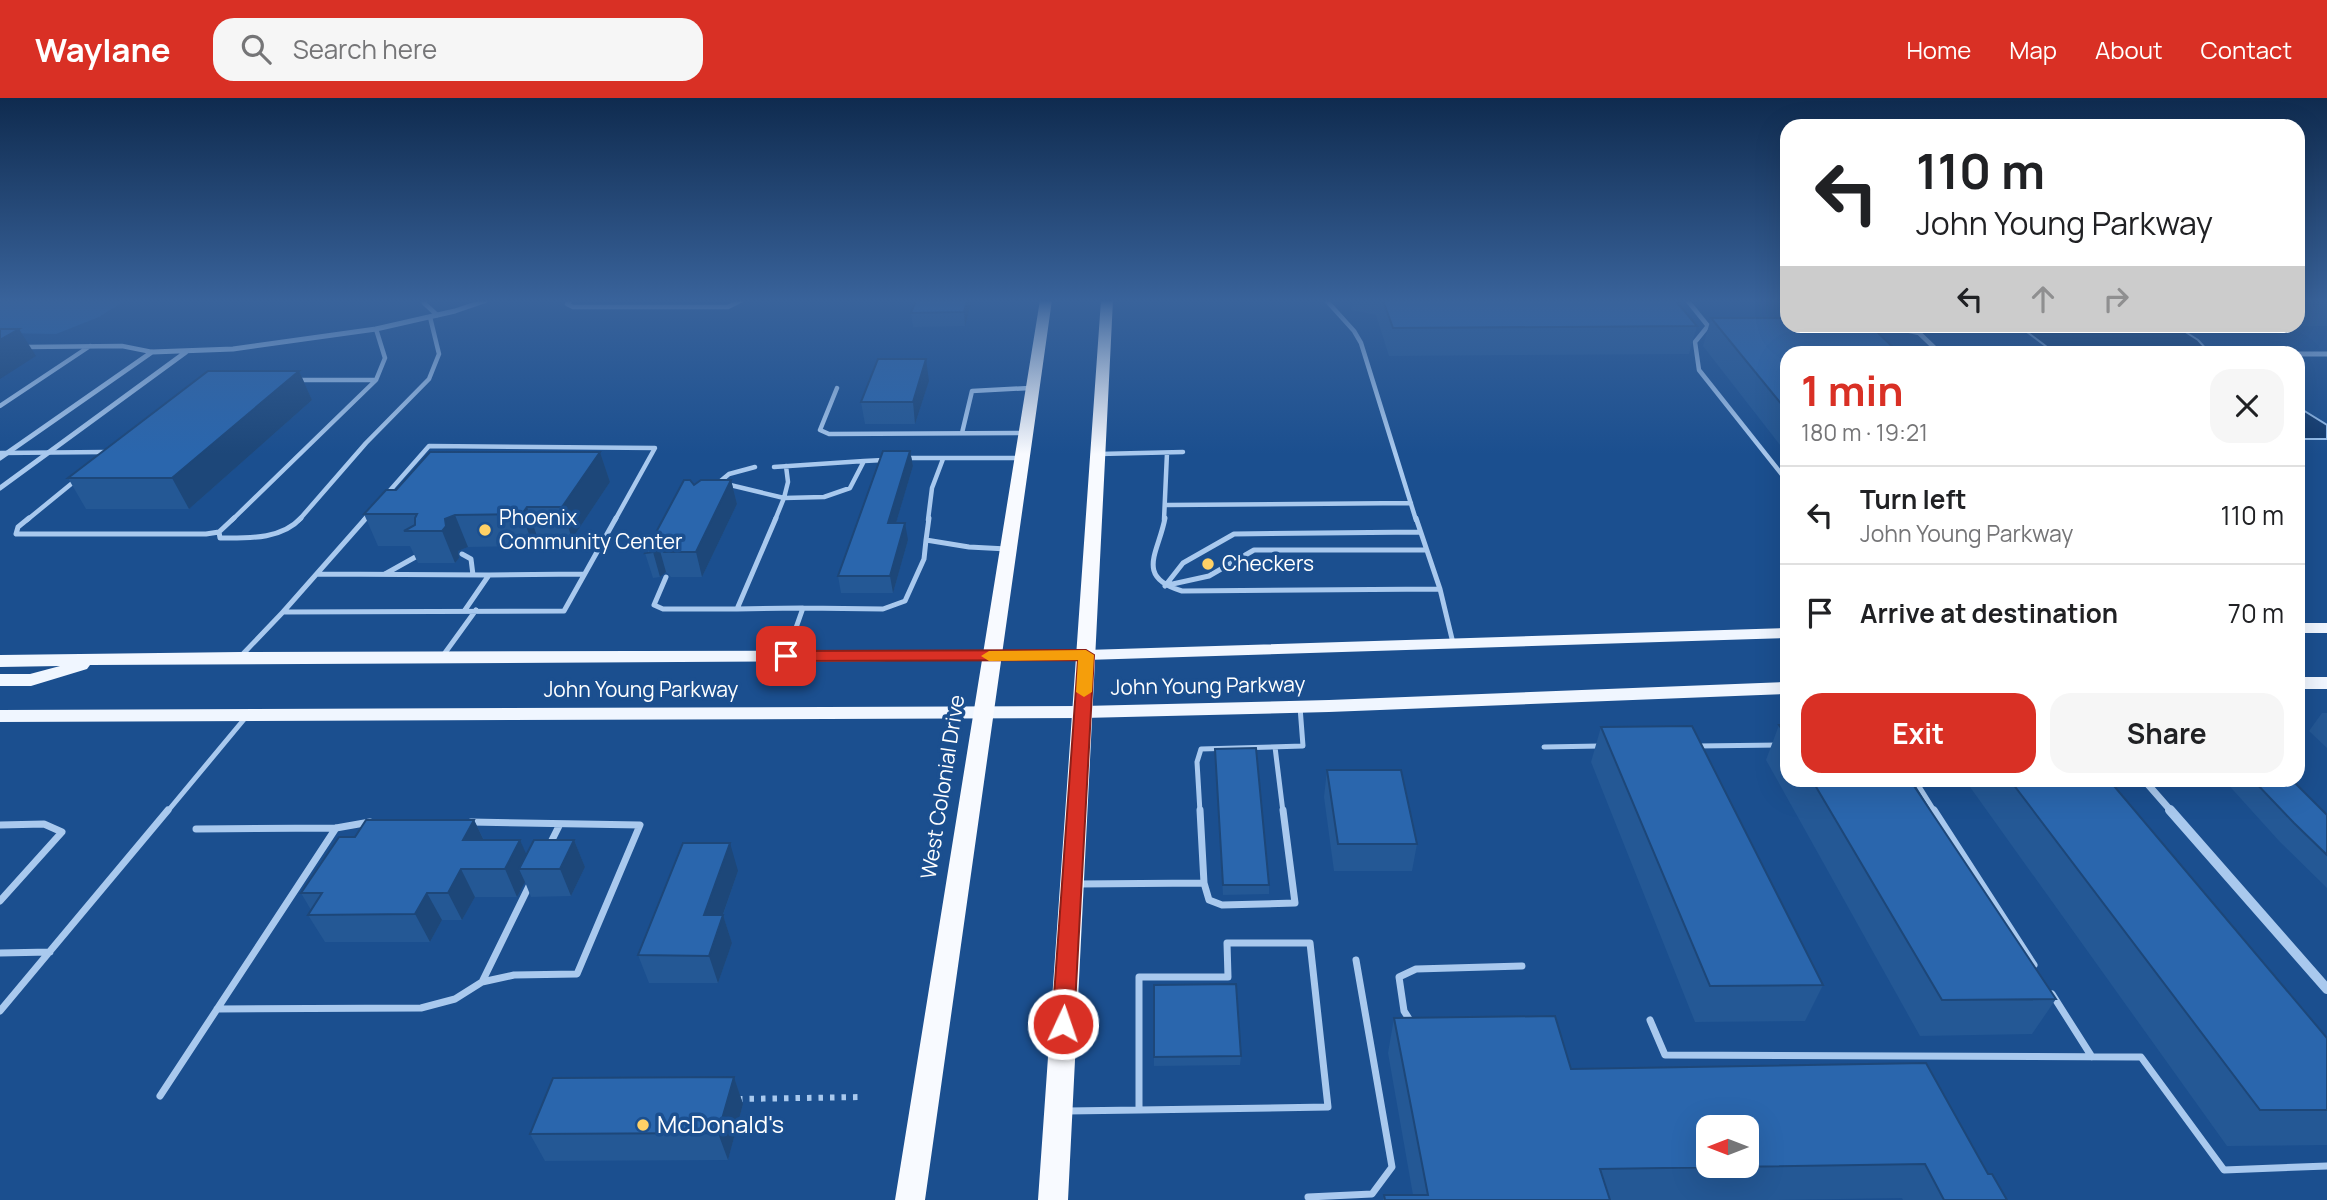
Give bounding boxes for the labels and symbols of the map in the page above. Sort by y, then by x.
place label: Phoenix Community Center [499,503,683,555]
marker: Phoenix Community Center [477,522,493,538]
place label: Checkers [1222,549,1314,577]
marker: Checkers [1200,556,1216,572]
pin [756,626,816,686]
street label: John Young Parkway [1110,669,1306,701]
street label: John Young Parkway [544,675,738,703]
street label: West Colonial Drive [914,693,970,881]
position arrow [1026,987,1100,1061]
place label: McDonald's [657,1107,784,1140]
north arrow [1696,1115,1759,1178]
marker: McDonald's [635,1117,651,1133]

